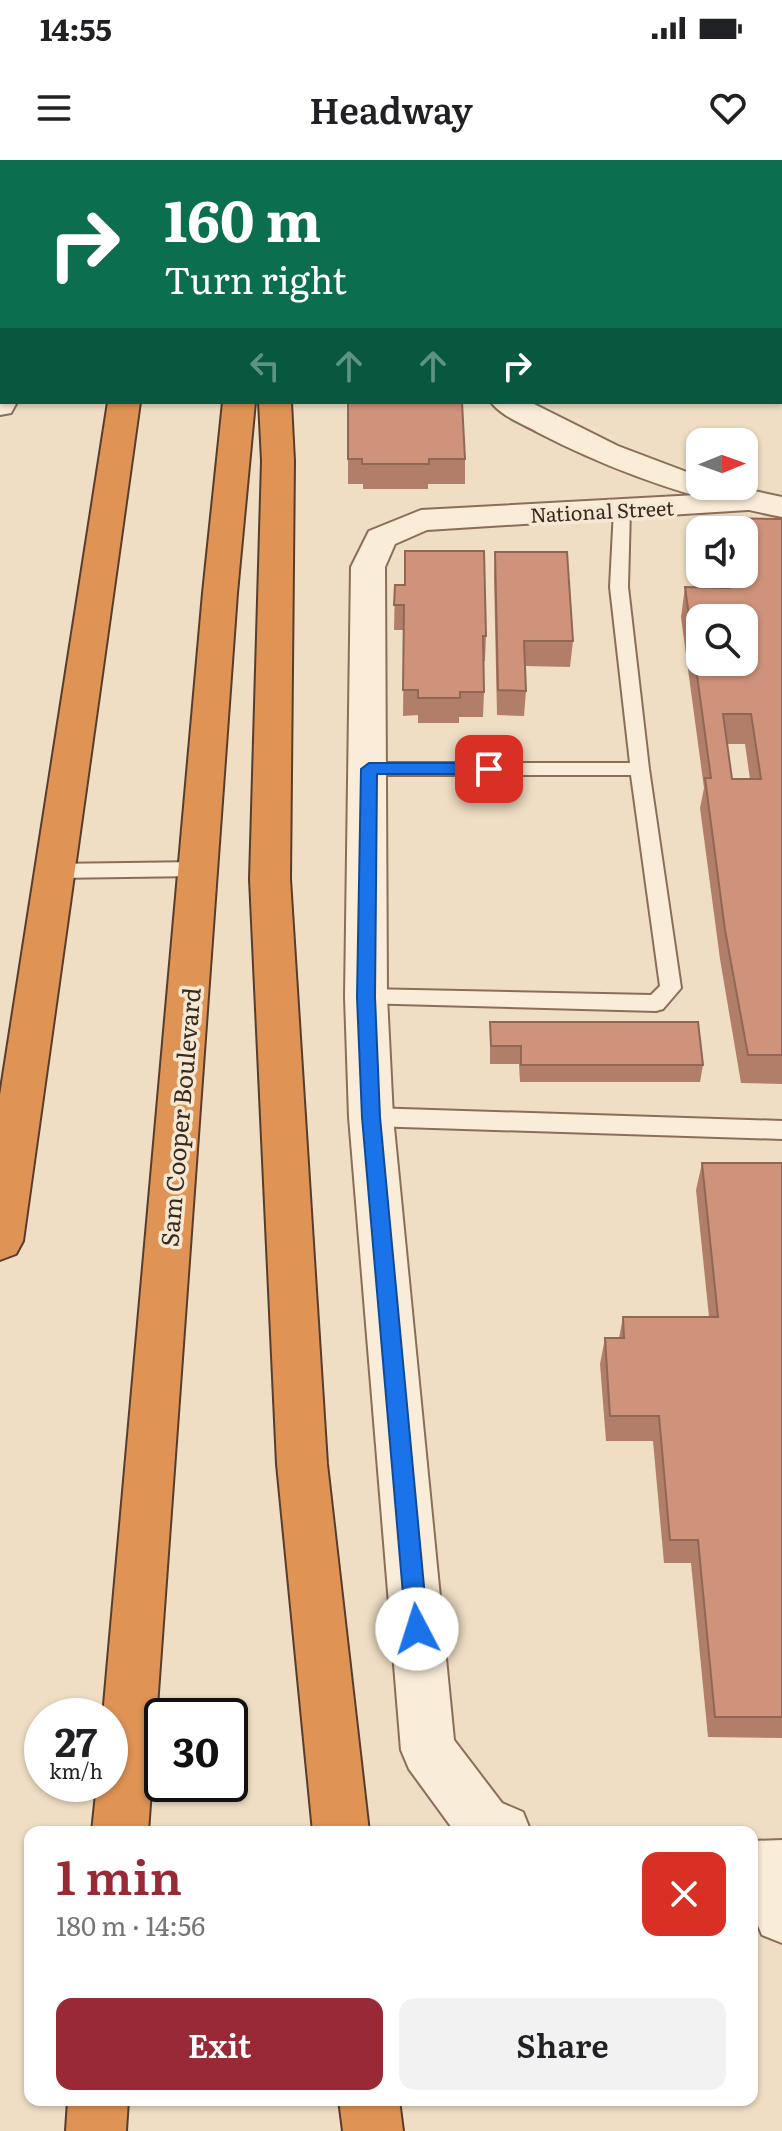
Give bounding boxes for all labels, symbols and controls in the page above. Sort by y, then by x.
text: 14:55 [40,6,112,50]
text: Headway [309,82,473,135]
icon: menu [32,86,76,130]
icon: heart [706,86,750,130]
text: 160 m [164,176,321,259]
icon: right [32,192,136,296]
text: Turn right [164,252,347,305]
icon: left [243,344,287,388]
icon: ahead [327,344,371,388]
icon: ahead [411,344,455,388]
icon: right [495,344,539,388]
north arrow [686,428,758,500]
map controls [686,428,758,676]
street label: National Street [529,491,675,529]
button: sound [686,516,758,588]
button: search [686,604,758,676]
pin [455,735,523,803]
icon: arrive [467,747,511,791]
street label: Sam Cooper Boulevard [150,986,208,1248]
position arrow [375,1587,459,1671]
speed limit sign: 30 [144,1698,248,1802]
text: 27 [55,1710,97,1769]
text: km/h [49,1755,103,1785]
text: 1 min [56,1839,182,1910]
button: close [642,1852,726,1936]
text: 180 m · 14:56 [56,1905,205,1944]
button: Exit [56,1998,383,2090]
button: Share [399,1998,726,2090]

